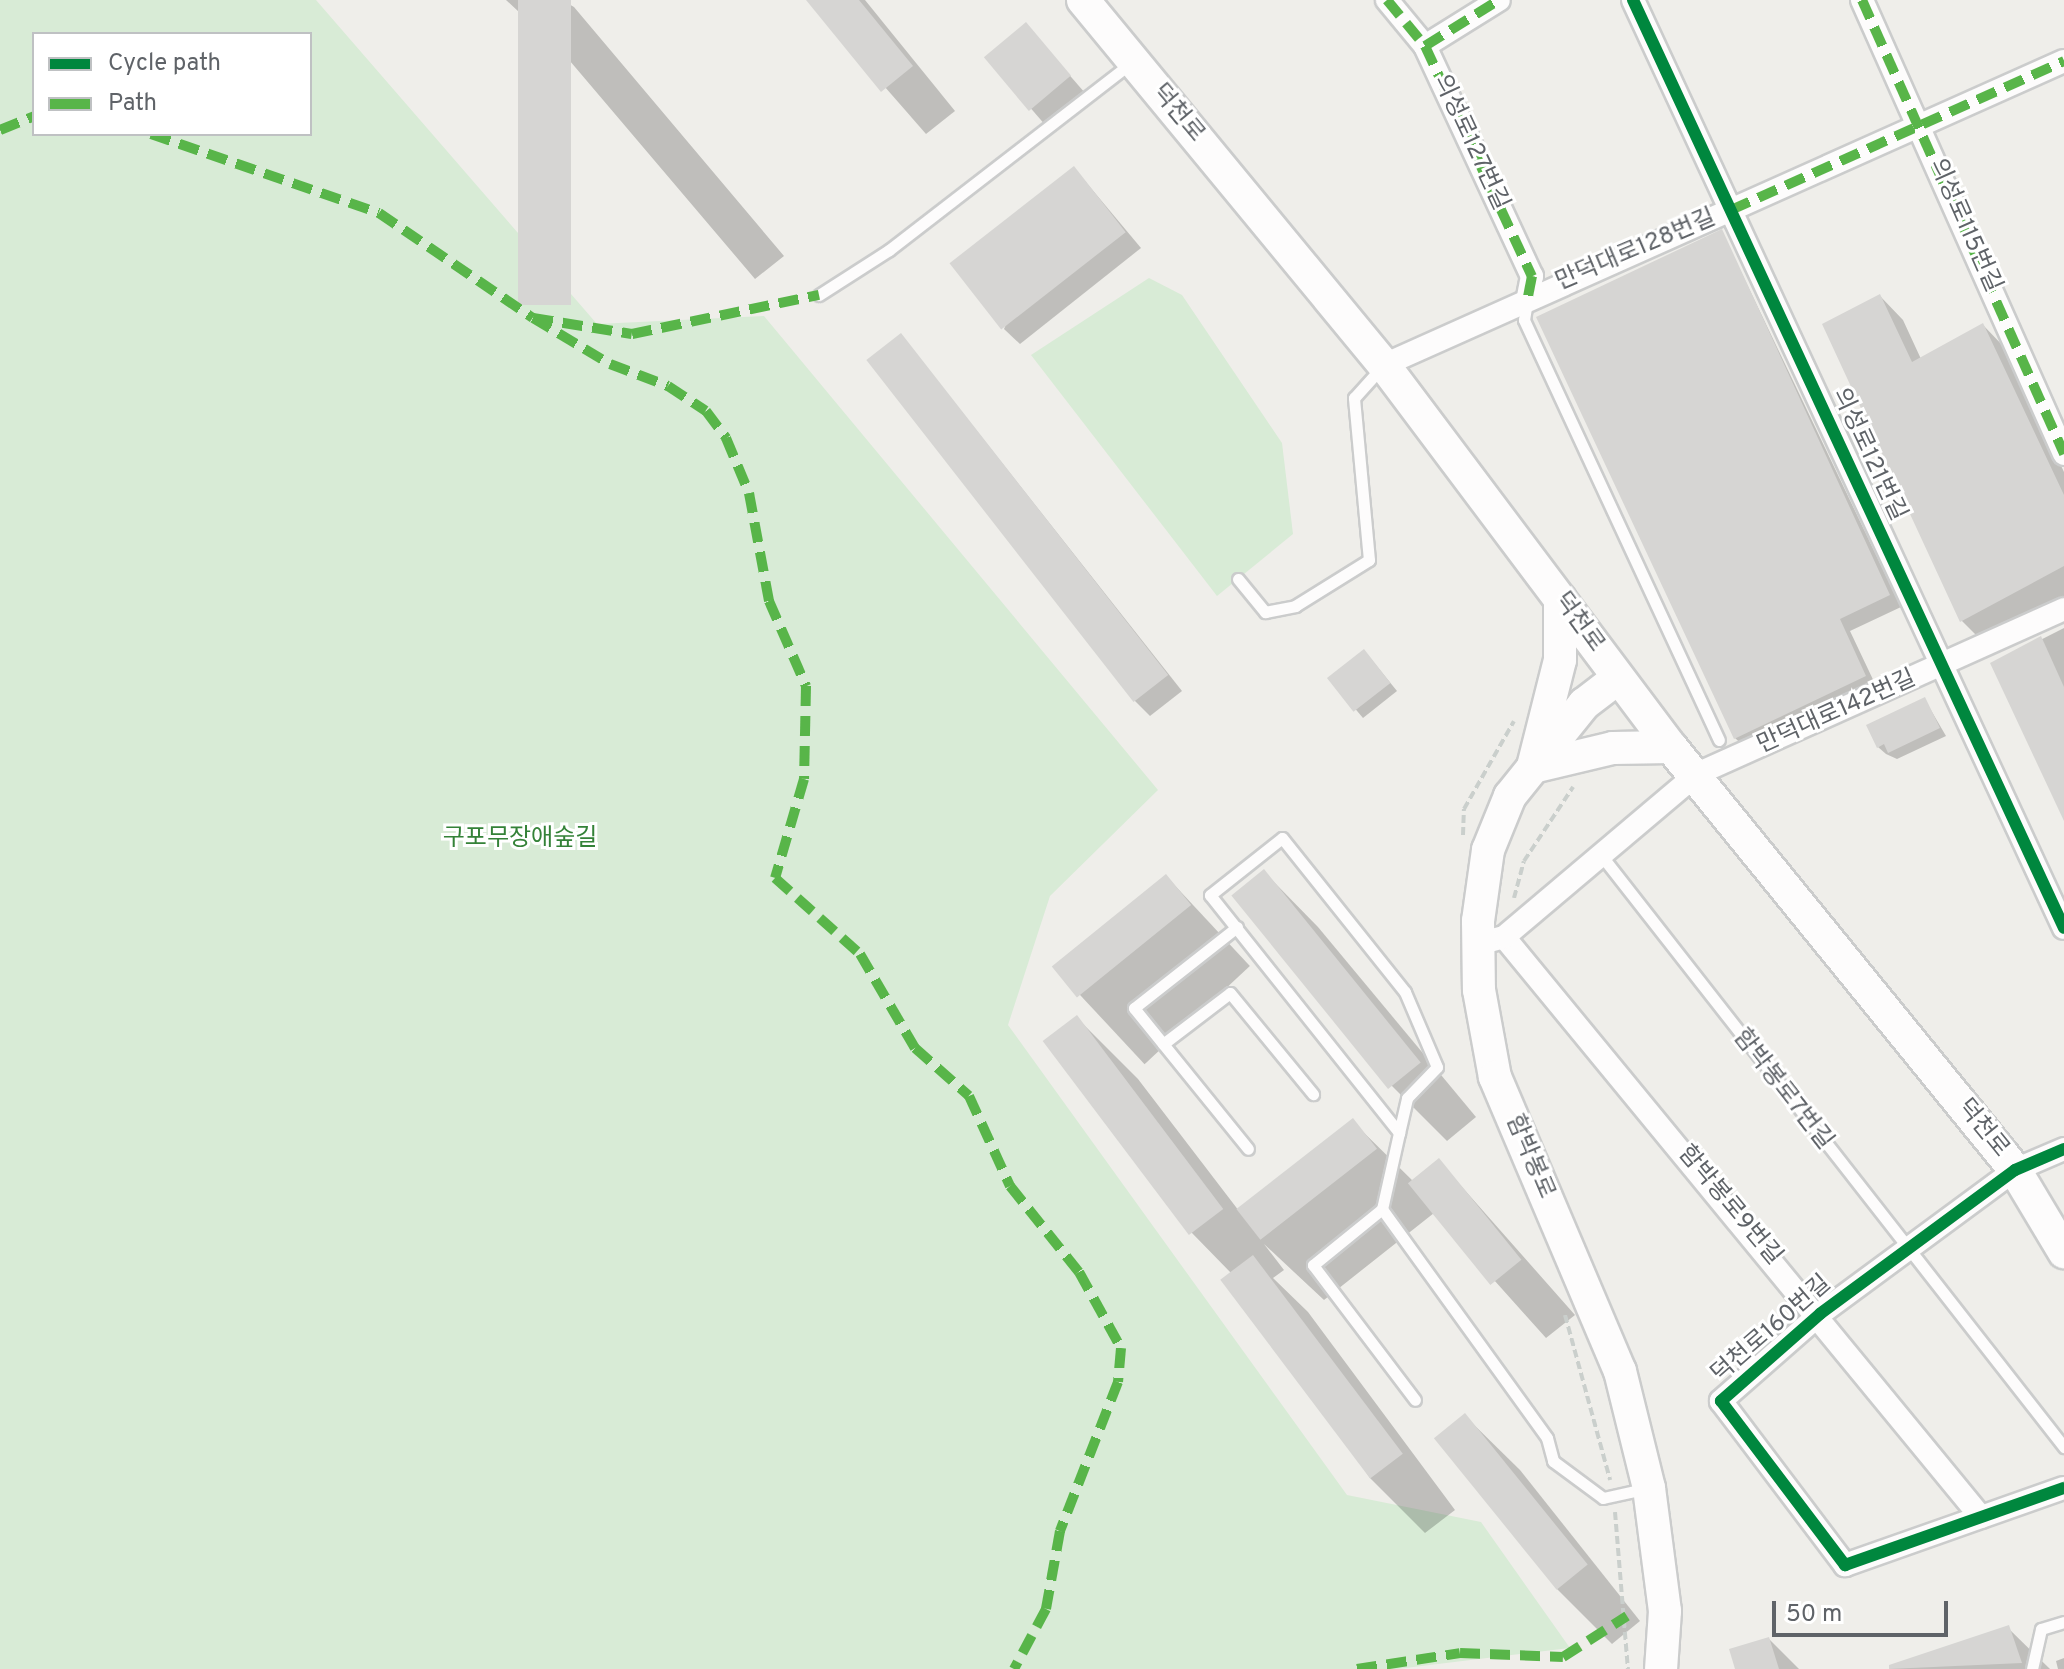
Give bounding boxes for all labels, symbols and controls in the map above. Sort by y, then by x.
legend [32,32,312,136]
text: Cycle path [108,49,221,79]
street label: 의성로127번길 [1426,71,1514,215]
street label: 덕천로 [1145,79,1209,149]
text: Path [108,89,157,119]
street label: 의성로115번길 [1922,155,2006,297]
street label: 만덕대로128번길 [1552,204,1720,298]
street label: 의성로121번길 [1825,384,1911,526]
street label: 덕천로 [1547,588,1609,658]
street label: 만덕대로142번길 [1753,665,1921,761]
park label: 구포무장애숲길 [443,826,597,854]
street label: 함박봉로7번길 [1726,1024,1838,1156]
street label: 덕천로 [1950,1094,2014,1164]
street label: 함박봉로 [1498,1111,1560,1203]
street label: 함박봉로9번길 [1671,1141,1787,1271]
street label: 덕천로160번길 [1706,1270,1838,1390]
scale bar [1776,1585,1952,1635]
text: 50 m [1786,1600,1842,1630]

